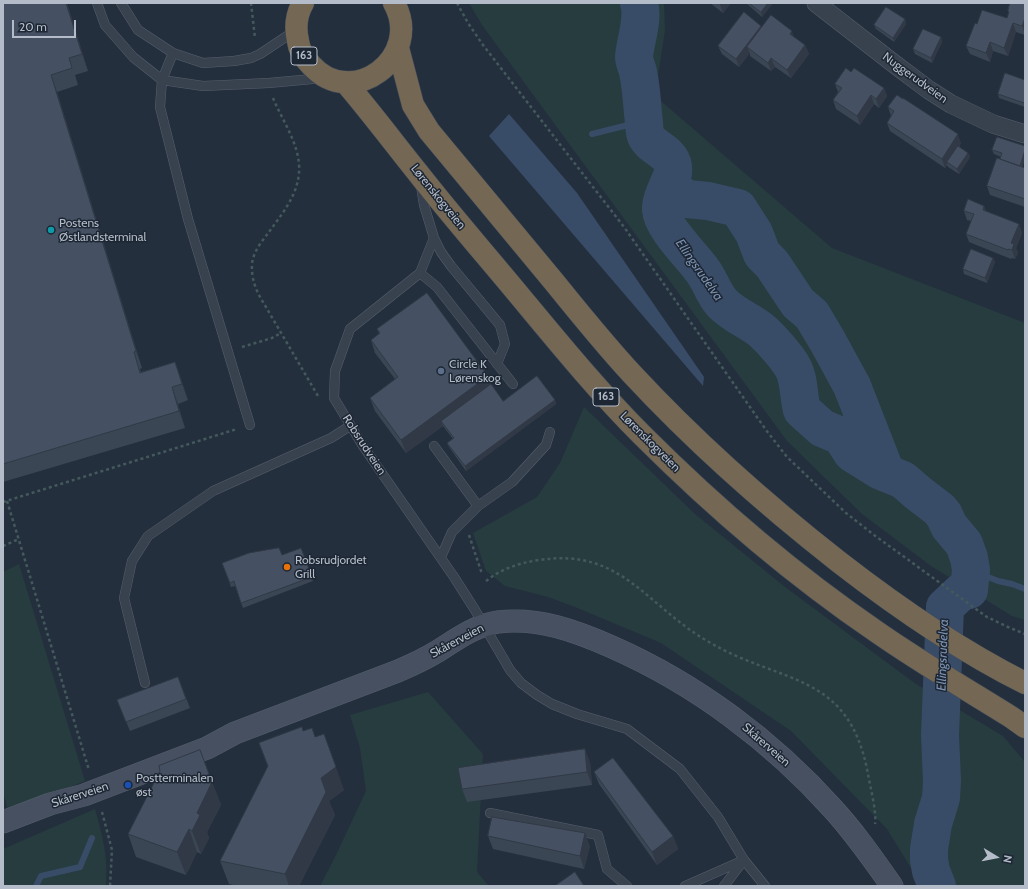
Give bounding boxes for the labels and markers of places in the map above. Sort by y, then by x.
place label: Postens Østlandsterminal [59,216,146,244]
marker: Postens Østlandsterminal [46,225,56,235]
place label: Circle K Lørenskog [449,357,501,385]
marker: Circle K Lørenskog [436,366,446,376]
place label: Robsrudjordet Grill [295,553,367,581]
marker: Robsrudjordet Grill [282,562,292,572]
place label: Postterminalen øst [136,771,213,799]
marker: Postterminalen øst [123,780,133,790]

